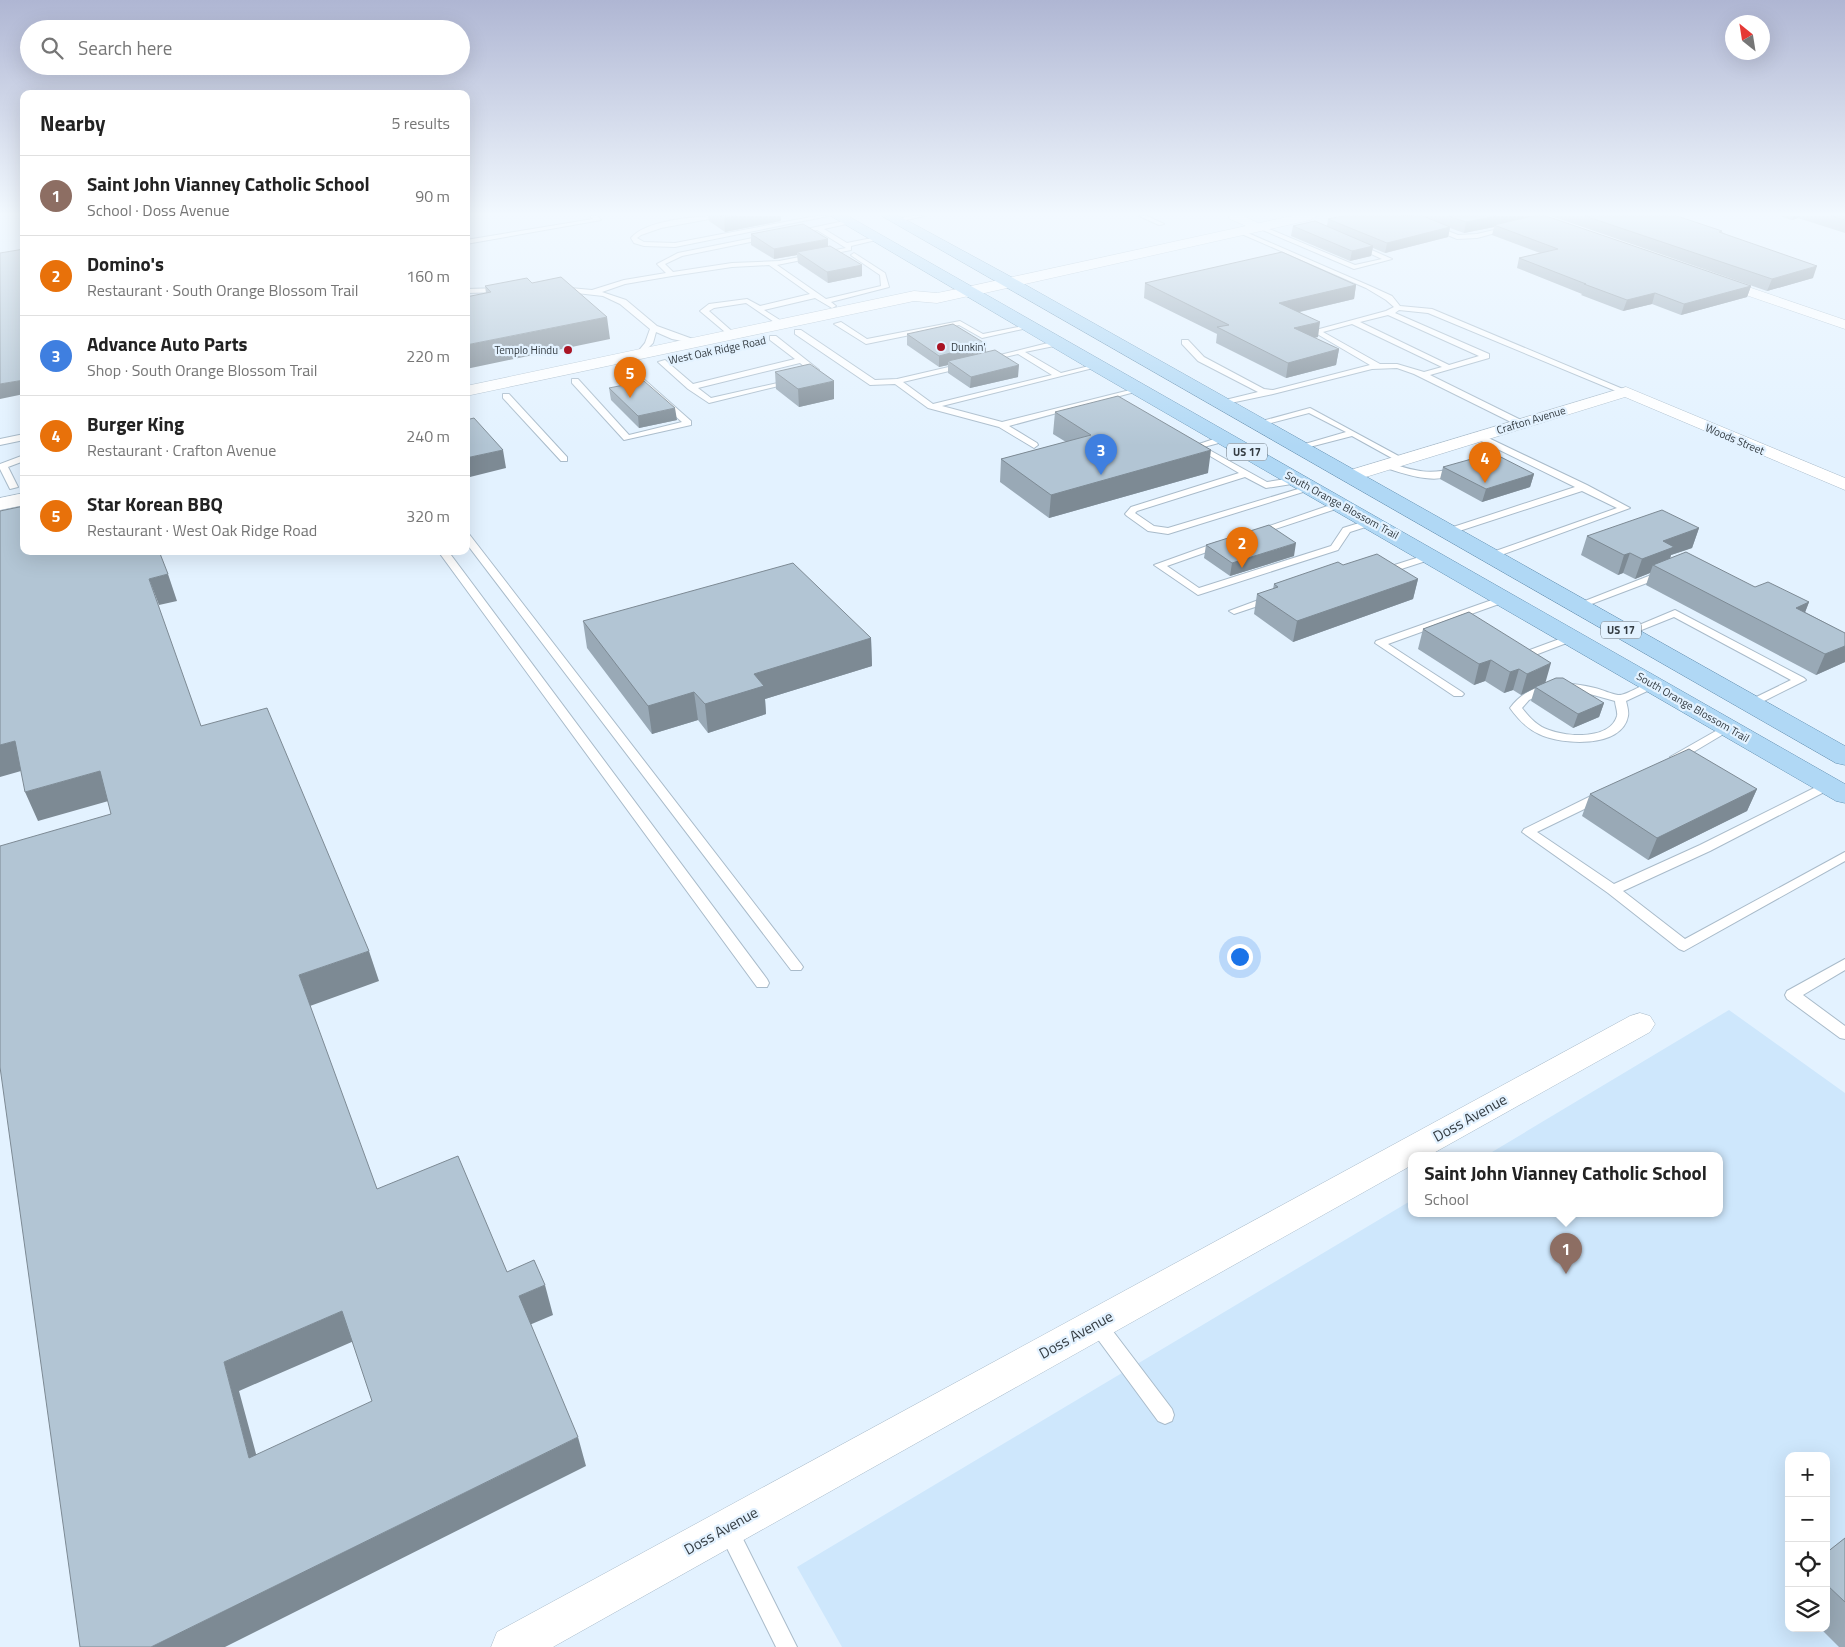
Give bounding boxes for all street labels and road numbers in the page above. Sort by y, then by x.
street label: West Oak Ridge Road [667,332,767,368]
street label: Crafton Avenue [1495,402,1568,438]
street label: Woods Street [1703,419,1767,459]
road number: US 17 [1227,444,1267,461]
street label: South Orange Blossom Trail [1282,467,1402,543]
road number: US 17 [1601,622,1641,638]
street label: South Orange Blossom Trail [1634,668,1752,746]
street label: Doss Avenue [1428,1088,1511,1147]
street label: Doss Avenue [1034,1305,1117,1364]
street label: Doss Avenue [679,1501,762,1560]

